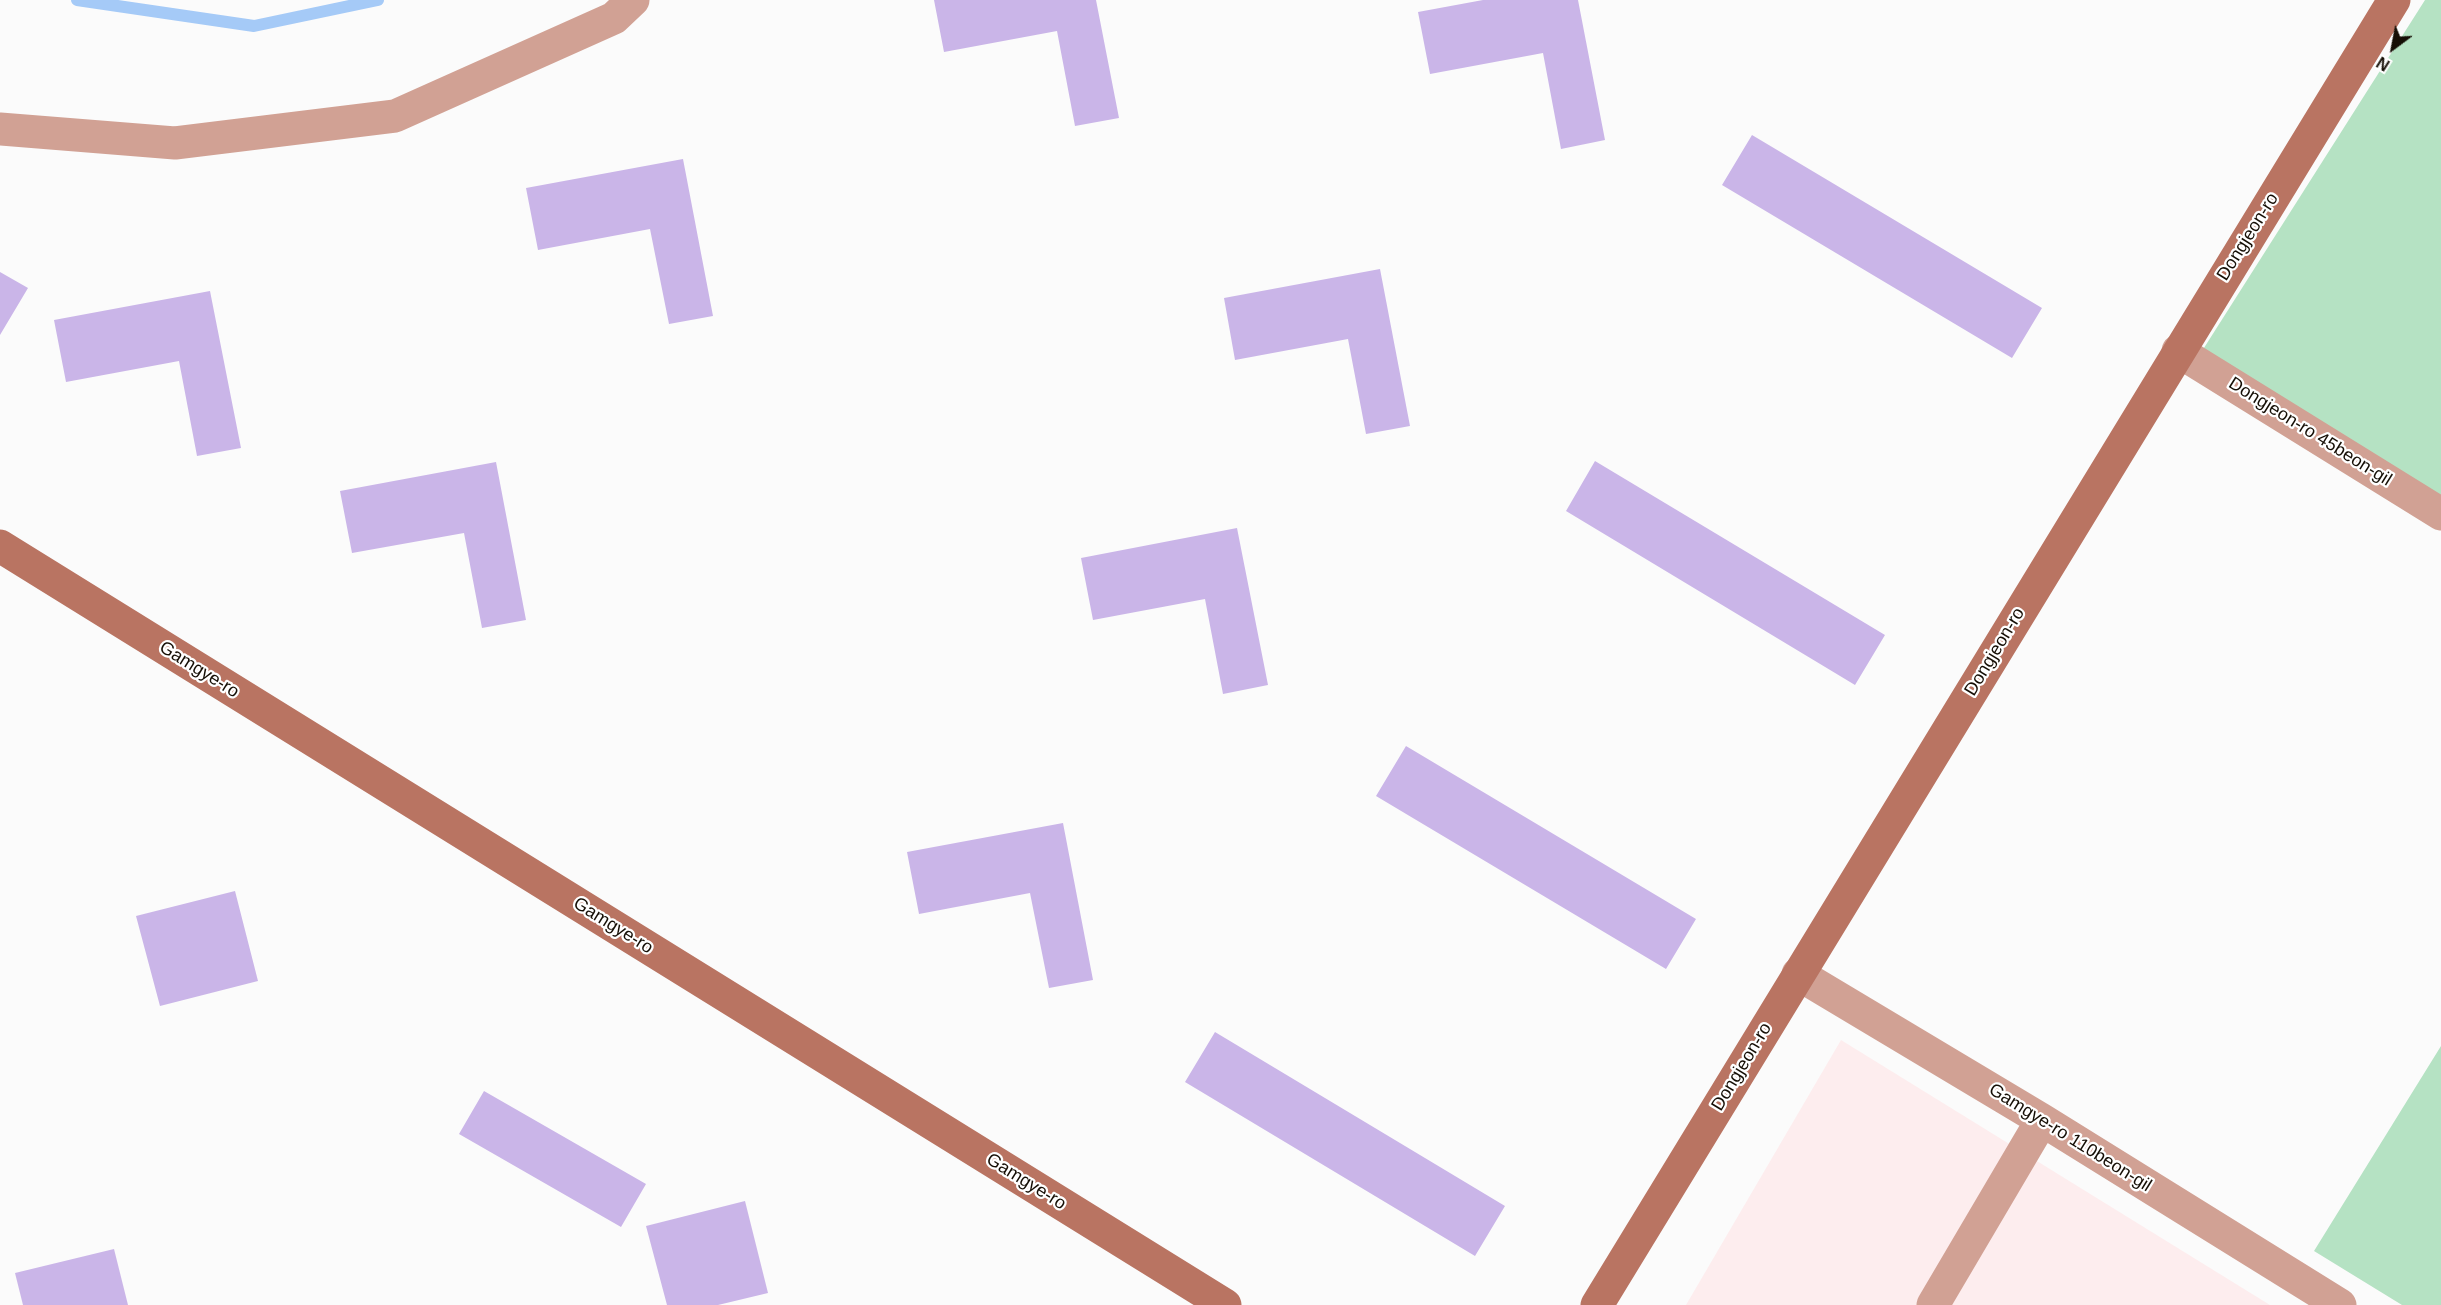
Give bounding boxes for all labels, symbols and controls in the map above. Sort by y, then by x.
north arrow [2363,18,2423,78]
text: N [2374,53,2393,74]
street label: Dongjeon-ro [2213,189,2283,285]
street label: Dongjeon-ro 45beon-gil [2225,373,2395,491]
street label: Dongjeon-ro [1960,604,2030,700]
street label: Gamgye-ro [155,637,243,703]
street label: Gamgye-ro [569,893,657,959]
street label: Dongjeon-ro [1707,1019,1777,1115]
street label: Gamgye-ro 110beon-gil [1985,1079,2155,1197]
street label: Gamgye-ro [982,1149,1070,1215]

